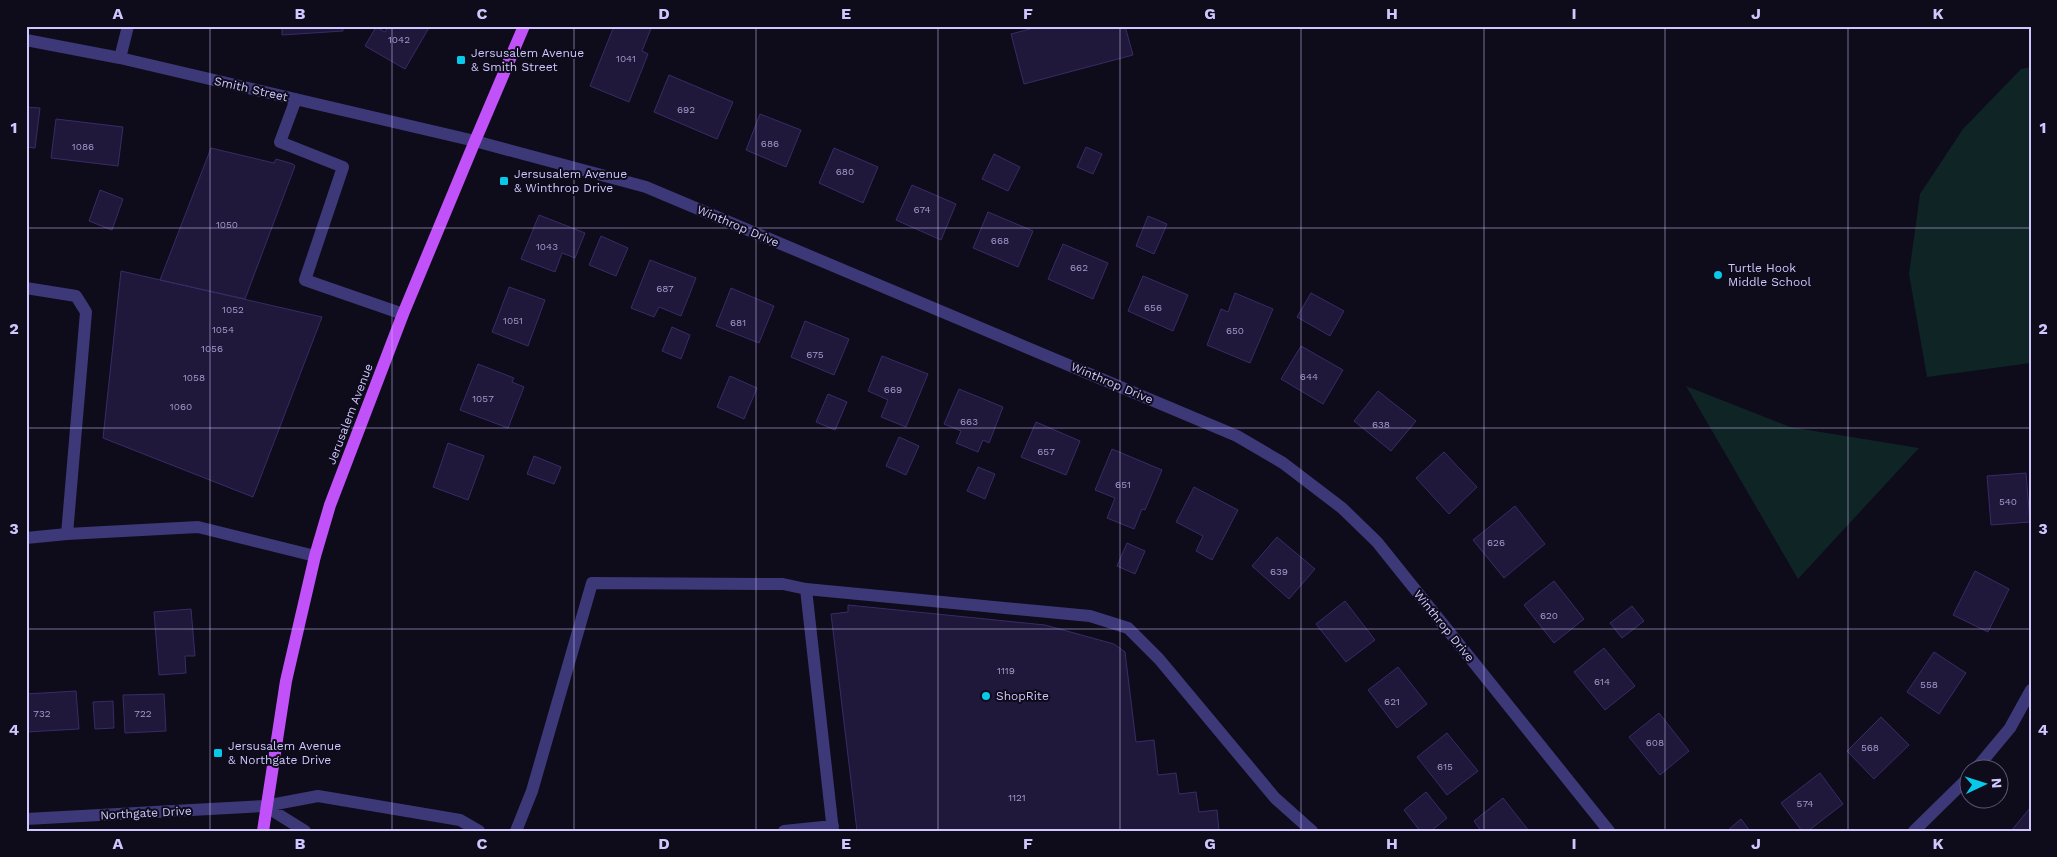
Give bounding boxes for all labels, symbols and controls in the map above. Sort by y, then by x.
text: A [113,4,124,23]
text: B [295,4,306,23]
text: C [477,4,488,23]
text: D [658,4,670,23]
text: E [841,4,851,23]
text: F [1023,4,1033,23]
text: G [1204,4,1216,23]
text: H [1386,4,1398,23]
text: I [1571,4,1577,23]
text: J [1751,4,1761,23]
text: K [1932,4,1944,23]
house number: 1042 [388,34,410,45]
place label: Jersusalem Avenue & Smith Street [471,46,584,74]
house number: 1041 [616,53,636,64]
marker: Jersusalem Avenue & Smith Street [455,54,467,66]
street label: Smith Street [213,74,289,104]
house number: 692 [677,104,695,115]
text: 1 [11,118,17,137]
text: 1 [2040,118,2046,137]
house number: 686 [761,138,779,149]
house number: 1086 [72,141,94,152]
house number: 680 [836,166,854,177]
place label: Jersusalem Avenue & Winthrop Drive [514,167,627,195]
marker: Jersusalem Avenue & Winthrop Drive [498,175,510,187]
street label: Winthrop Drive [695,202,781,250]
house number: 674 [913,204,931,215]
house number: 1050 [216,219,238,230]
house number: 668 [991,235,1009,246]
house number: 1043 [536,241,558,252]
place label: Turtle Hook Middle School [1728,261,1811,289]
house number: 662 [1070,262,1088,273]
marker: Turtle Hook Middle School [1712,269,1724,281]
house number: 687 [656,283,674,294]
house number: 656 [1144,302,1162,313]
house number: 1052 [222,304,244,315]
house number: 1051 [503,315,523,326]
house number: 681 [730,317,746,328]
text: 2 [9,319,19,338]
text: 2 [2038,319,2048,338]
house number: 1054 [212,324,234,335]
house number: 650 [1226,325,1244,336]
house number: 1056 [201,343,223,354]
house number: 675 [806,349,824,360]
street label: Winthrop Drive [1069,359,1155,407]
street label: Jerusalem Avenue [324,361,376,467]
house number: 644 [1300,371,1318,382]
house number: 1058 [183,372,205,383]
house number: 669 [884,384,902,395]
house number: 1057 [472,393,494,404]
house number: 1060 [170,401,192,412]
house number: 663 [960,416,978,427]
house number: 638 [1372,419,1390,430]
house number: 657 [1037,446,1055,457]
house number: 651 [1115,479,1131,490]
house number: 540 [1999,496,2017,507]
text: 3 [9,519,19,538]
text: 3 [2038,519,2048,538]
house number: 626 [1487,537,1505,548]
house number: 639 [1270,566,1288,577]
street label: Winthrop Drive [1411,587,1477,665]
house number: 620 [1540,610,1558,621]
house number: 1119 [997,665,1015,676]
house number: 614 [1594,676,1610,687]
house number: 558 [1920,679,1938,690]
place label: ShopRite [996,689,1049,703]
marker: ShopRite [980,690,992,702]
house number: 621 [1384,696,1400,707]
house number: 732 [33,708,51,719]
house number: 722 [134,708,152,719]
text: 4 [9,720,19,739]
text: 4 [2038,720,2048,739]
house number: 608 [1646,737,1664,748]
place label: Jersusalem Avenue & Northgate Drive [228,739,341,767]
house number: 568 [1861,742,1879,753]
marker: Jersusalem Avenue & Northgate Drive [212,747,224,759]
north arrow [1960,760,2010,810]
house number: 615 [1437,761,1453,772]
text: N [1989,777,2005,789]
house number: 1121 [1008,792,1026,803]
house number: 574 [1797,798,1813,809]
street label: Northgate Drive [100,804,192,822]
text: A [113,834,124,853]
text: B [295,834,306,853]
text: C [477,834,488,853]
text: D [658,834,670,853]
text: E [841,834,851,853]
text: F [1023,834,1033,853]
text: G [1204,834,1216,853]
text: H [1386,834,1398,853]
text: I [1571,834,1577,853]
text: J [1751,834,1761,853]
text: K [1932,834,1944,853]

